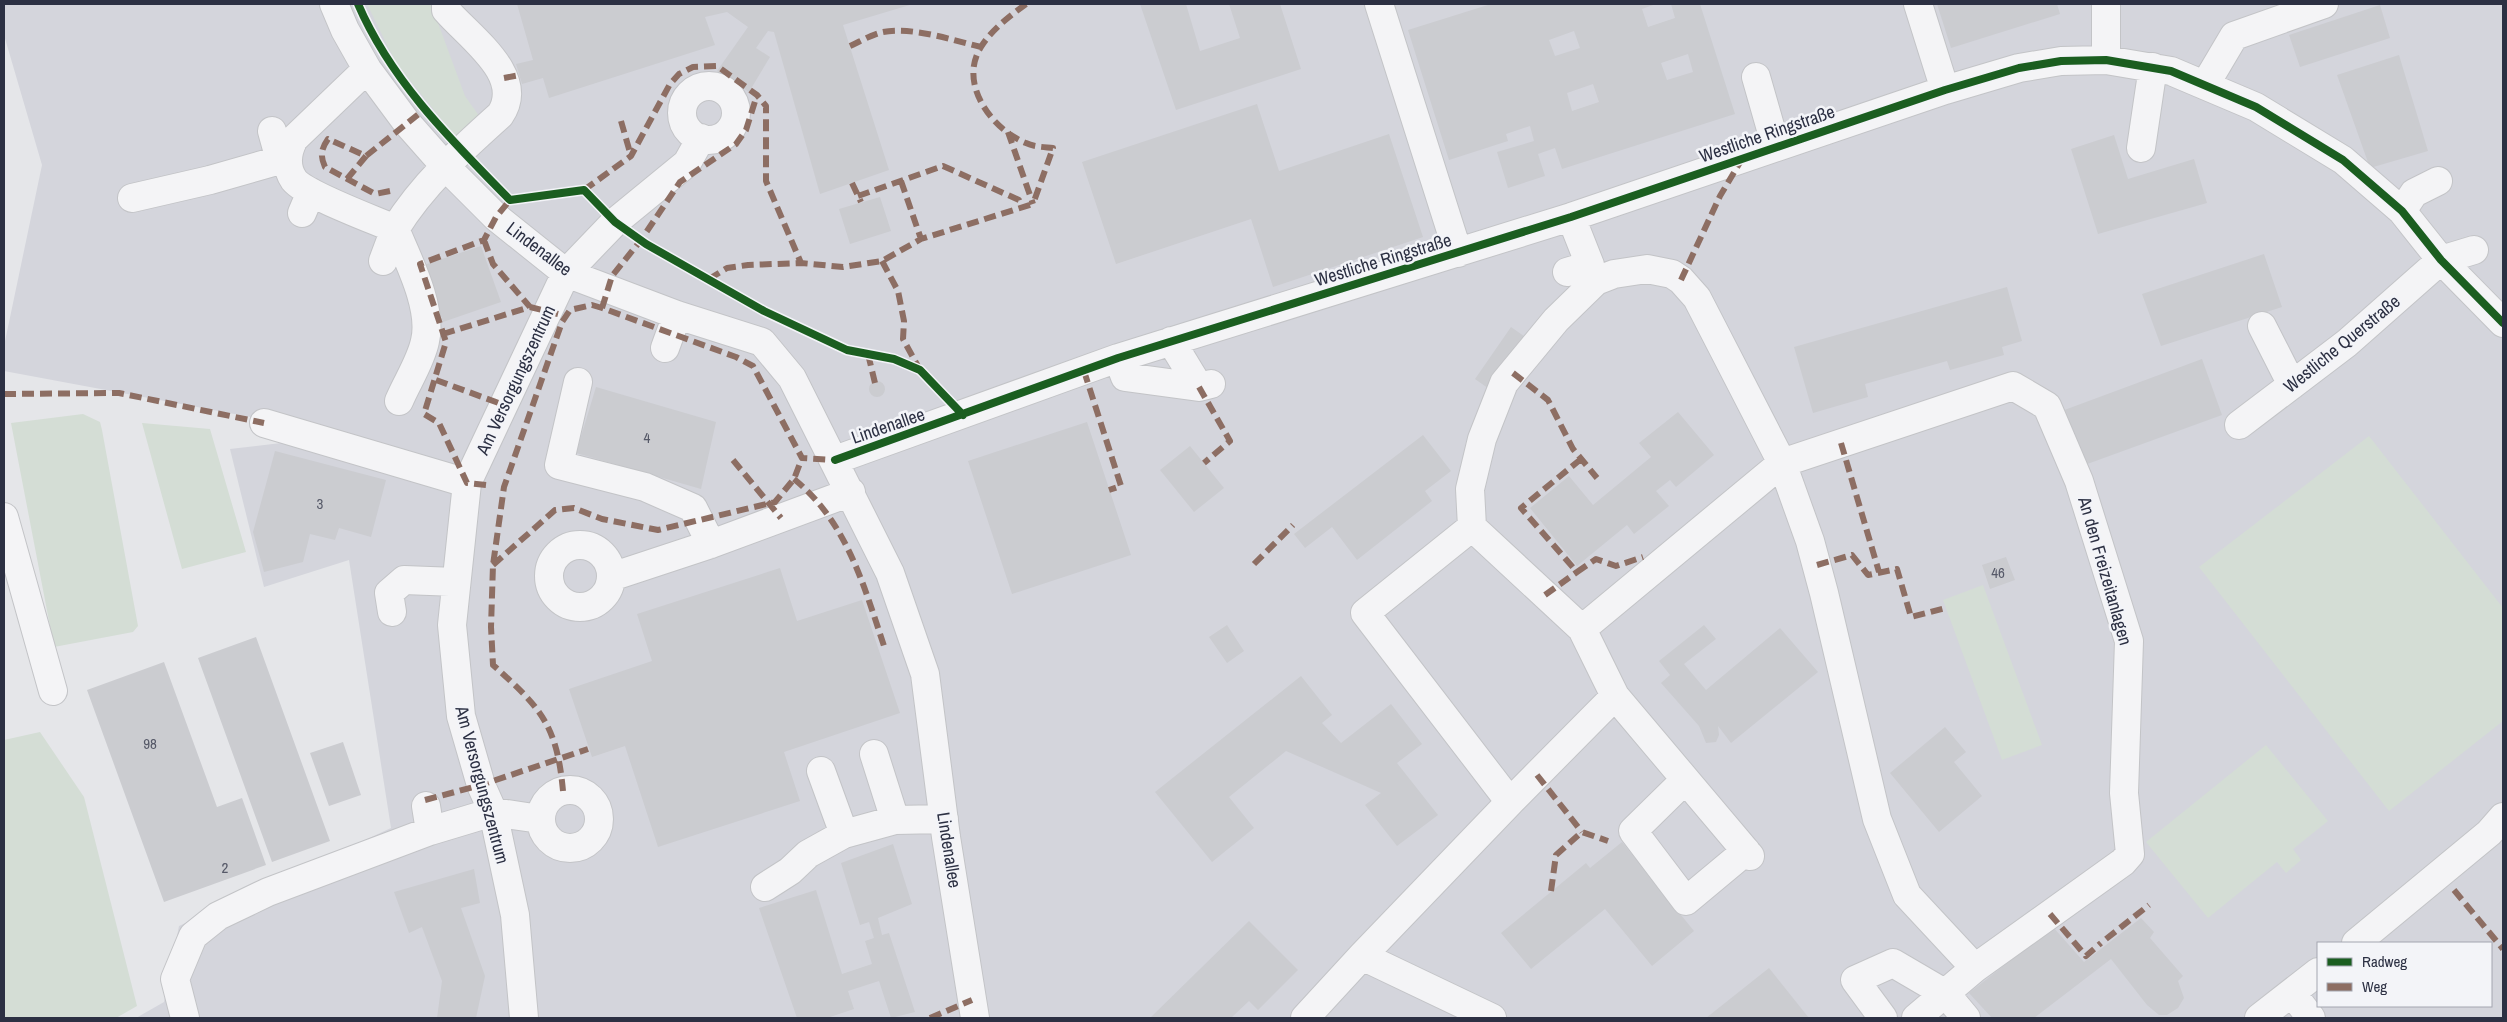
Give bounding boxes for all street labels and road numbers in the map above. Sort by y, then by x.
street label: Westliche Ringstraße [1696,99,1838,168]
street label: Lindenallee [501,216,577,282]
street label: Westliche Ringstraße [1311,227,1454,292]
street label: Westliche Querstraße [2278,289,2405,398]
street label: Am Versorgungszentrum [469,301,561,460]
street label: Lindenallee [848,401,928,450]
street label: An den Freizeitanlagen [2072,493,2139,648]
street label: Am Versorgungszentrum [449,702,516,867]
street label: Lindenallee [931,810,968,890]

